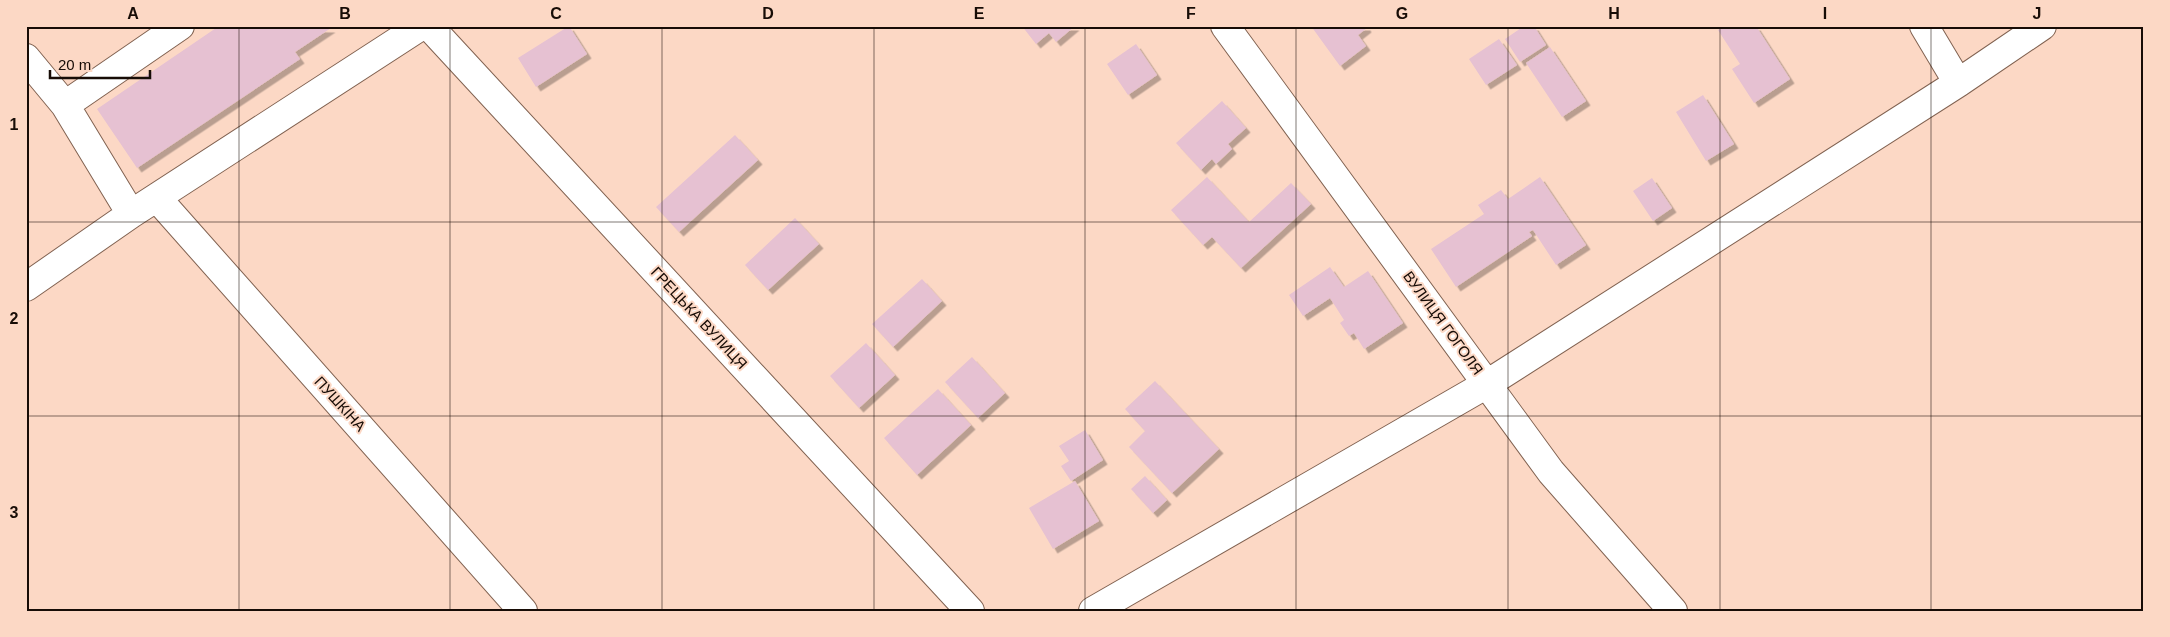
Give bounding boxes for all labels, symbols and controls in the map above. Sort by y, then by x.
text: A [127,5,139,22]
text: B [339,5,351,22]
text: C [550,5,562,22]
text: D [762,5,774,22]
text: E [974,5,985,22]
text: F [1186,5,1196,22]
text: G [1396,5,1408,22]
text: H [1608,5,1620,22]
text: I [1823,5,1827,22]
text: J [2033,5,2041,22]
scale bar [50,48,150,80]
text: 20 m [58,56,91,73]
text: 1 [10,116,19,133]
street label: ГРЕЦЬКА ВУЛИЦЯ [648,263,751,372]
street label: ВУЛИЦЯ ГОГОЛЯ [1400,268,1487,378]
text: 2 [10,310,19,327]
street label: ПУШКІНА [311,373,369,435]
text: 3 [10,504,19,521]

